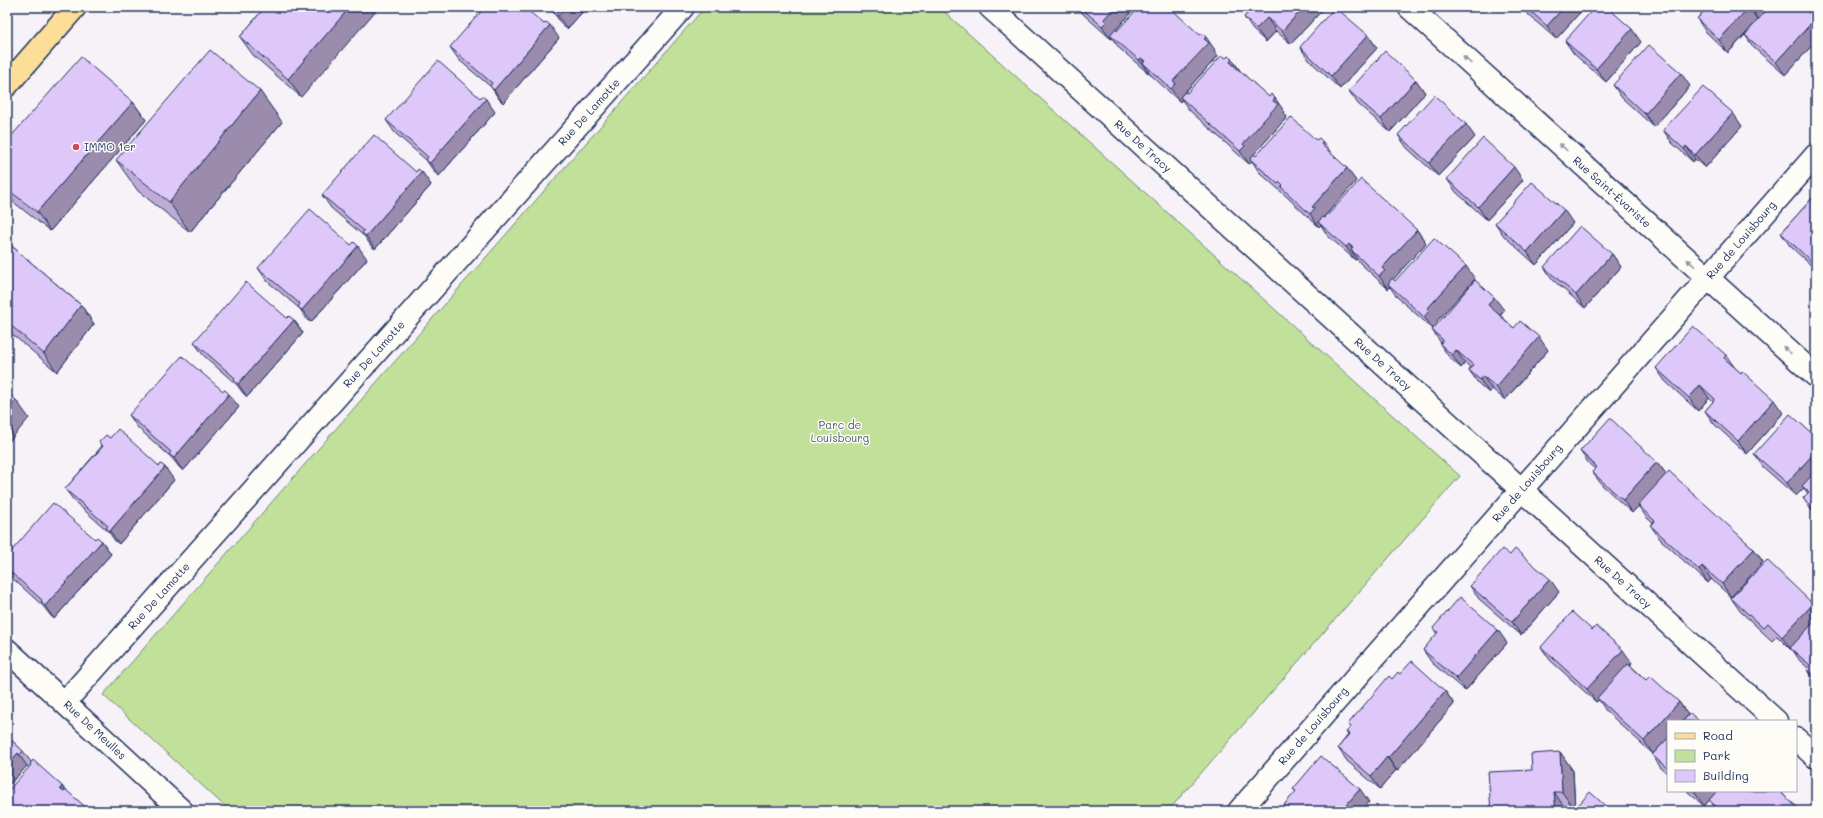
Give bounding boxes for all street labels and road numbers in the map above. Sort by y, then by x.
street label: Rue De Lamotte [554,75,623,149]
street label: Rue De Tracy [1112,116,1175,175]
street label: Rue Saint-Évariste [1570,153,1655,231]
street label: Rue de Louisbourg [1702,197,1779,282]
street label: Rue De Lamotte [339,317,408,391]
street label: Rue De Tracy [1352,334,1415,393]
street label: Rue de Louisbourg [1488,440,1565,525]
street label: Rue De Tracy [1592,552,1655,611]
street label: Rue De Lamotte [124,559,193,633]
street label: Rue de Louisbourg [1274,683,1351,768]
street label: Rue De Meulles [61,697,130,763]

